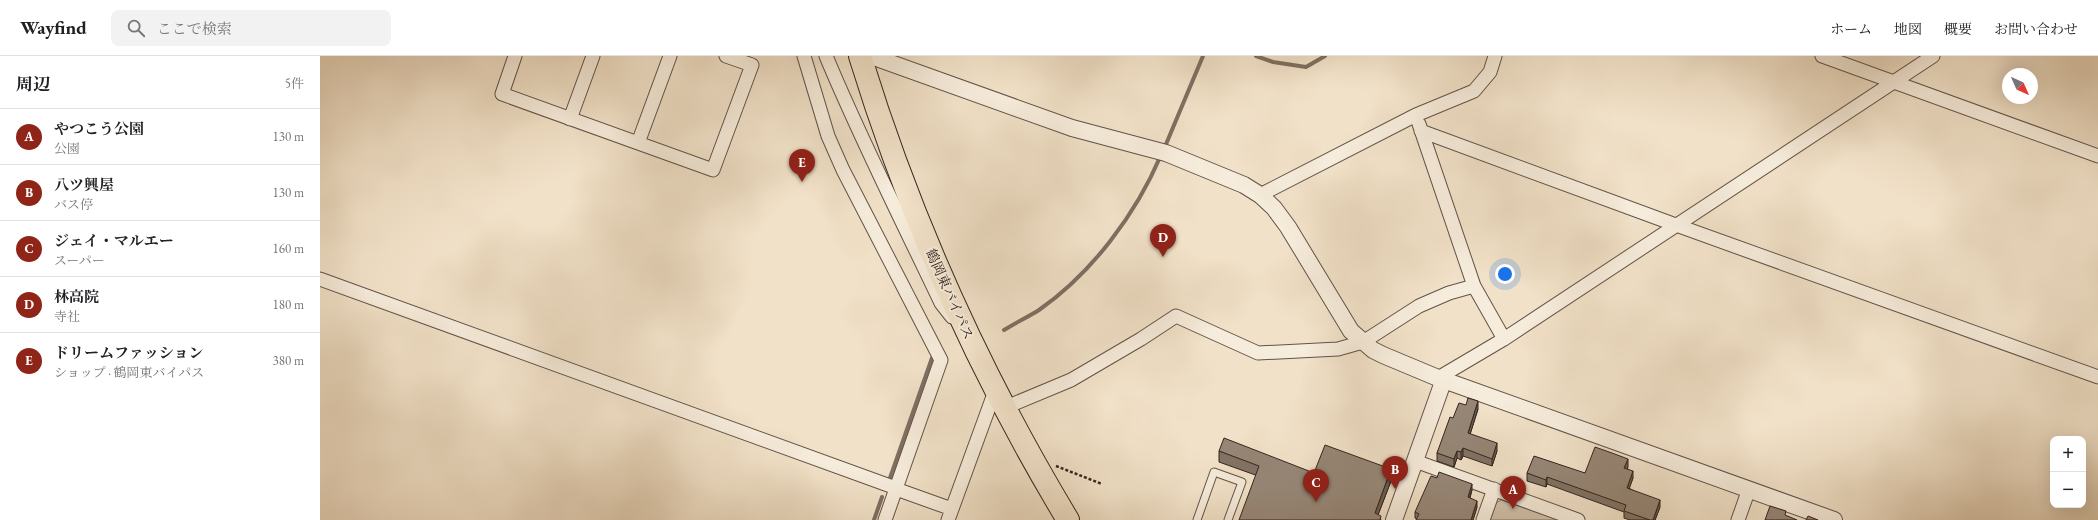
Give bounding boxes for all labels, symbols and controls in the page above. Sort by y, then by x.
search box [111,10,391,46]
text: Wayfind [20,15,87,40]
icon: search [125,17,147,39]
text: ここで検索 [157,19,232,38]
text: ホーム [1830,20,1872,38]
text: 地図 [1894,20,1922,38]
text: 概要 [1944,20,1972,38]
text: お問い合わせ [1994,20,2078,38]
north arrow [2002,68,2038,104]
text: 周辺 [16,73,50,95]
text: 5件 [285,75,304,92]
text: やつこう公園 [54,119,144,138]
text: A [24,128,34,145]
text: 130 m [273,128,304,145]
text: 公園 [54,140,80,157]
pin: E [789,149,815,182]
text: 八ツ興屋 [54,175,114,194]
text: B [25,184,33,201]
text: 130 m [273,184,304,201]
text: バス停 [54,196,93,213]
pin: D [1150,224,1176,257]
text: ジェイ・マルエー [54,231,174,250]
text: C [24,240,34,257]
text: 160 m [273,240,304,257]
street label: 鶴岡東バイパス [922,246,978,342]
text: スーパー [54,252,105,269]
your location [1495,264,1515,284]
text: 林高院 [54,287,99,306]
text: D [24,296,34,313]
text: 180 m [273,296,304,313]
text: 寺社 [54,308,80,325]
text: ドリームファッション [54,343,203,362]
text: E [25,352,33,369]
text: 380 m [273,352,304,369]
text: ショップ · 鶴岡東バイパス [54,364,204,381]
map controls [2050,436,2086,508]
button: + [2050,436,2086,472]
pin: B [1382,456,1408,489]
pin: C [1303,469,1329,502]
button: − [2050,472,2086,508]
pin: A [1500,476,1526,509]

